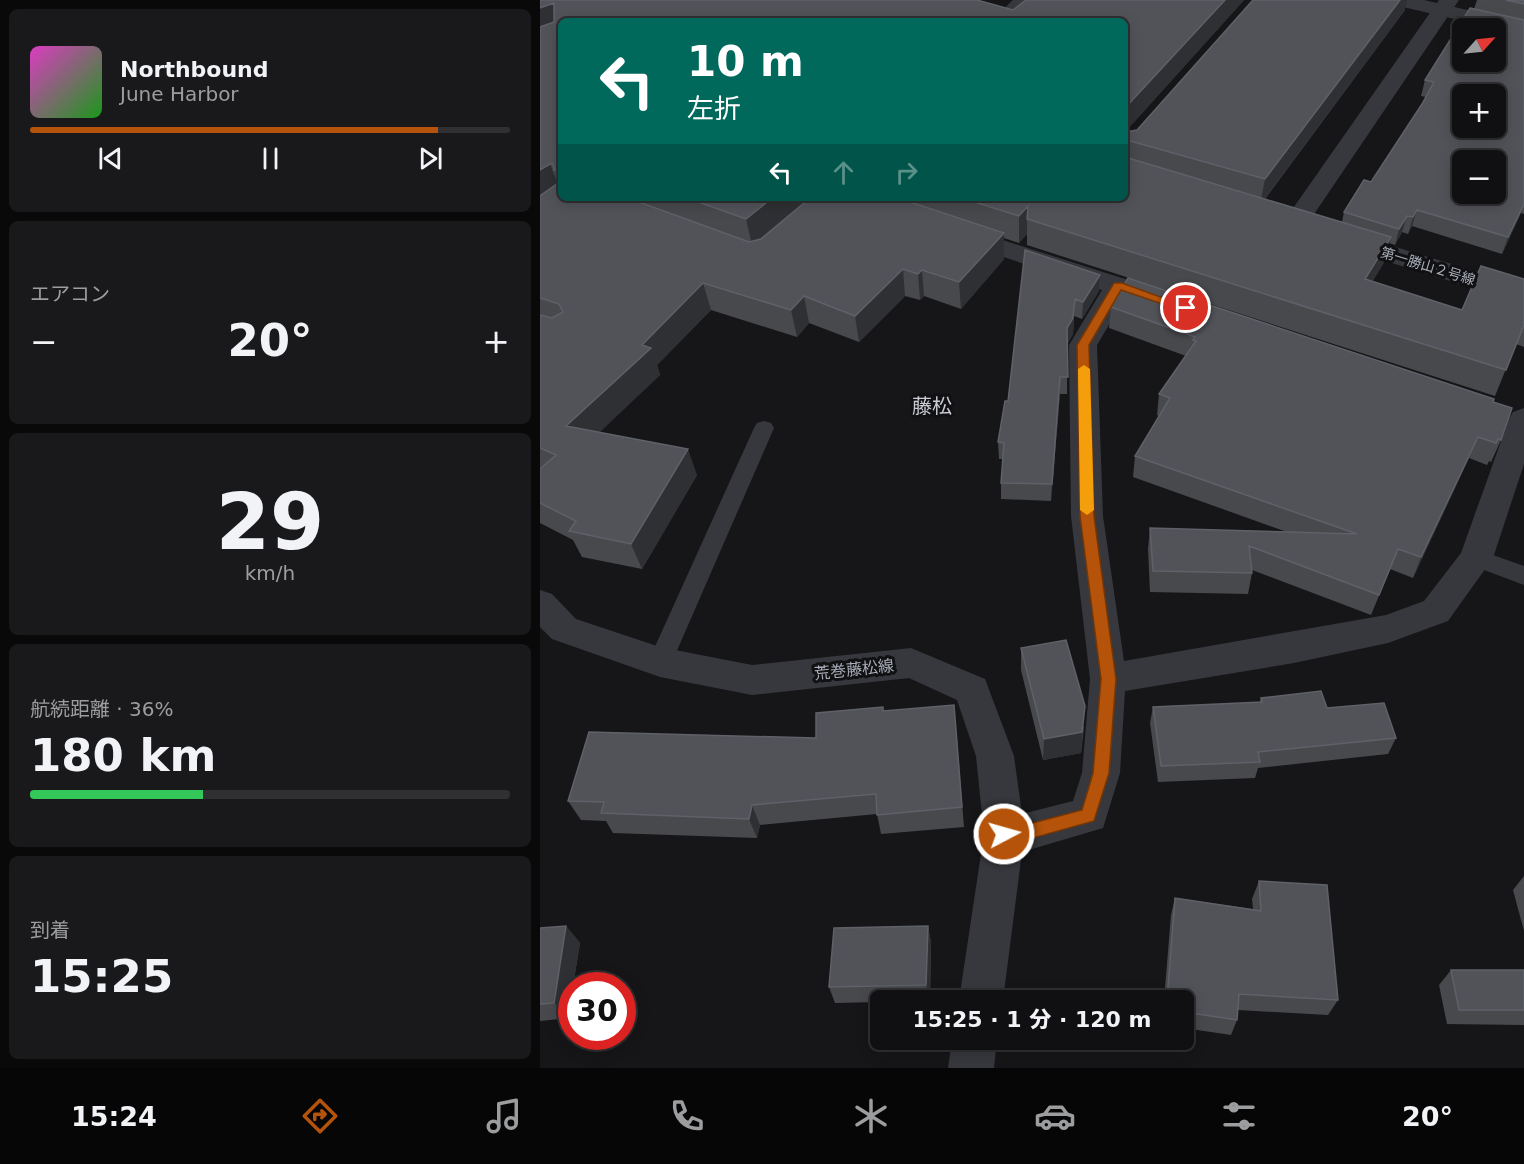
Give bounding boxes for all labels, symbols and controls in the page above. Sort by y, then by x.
north arrow [1452,18,1506,72]
map controls [1452,18,1506,204]
text: 10 m [687,37,804,86]
icon: left [588,42,666,120]
text: Northbound [120,57,269,82]
text: June Harbor [120,82,239,106]
button: + [1452,84,1506,138]
text: 左折 [687,93,741,124]
icon: previous [94,142,127,175]
icon: pause [254,142,287,175]
icon: next [414,142,447,175]
button: − [1452,150,1506,204]
icon: left [764,156,797,189]
icon: ahead [827,156,860,189]
icon: right [890,156,923,189]
street label: 第一勝山２号線 [1379,244,1477,288]
text: エアコン [30,282,110,306]
pin [1160,282,1211,333]
icon: arrive [1169,291,1202,324]
text: 20° [227,314,313,367]
text: − [30,322,58,361]
text: + [482,322,510,361]
district label: 藤松 [912,394,952,418]
text: 29 [216,477,324,567]
text: km/h [245,561,295,585]
street label: 荒巻藤松線 [813,656,895,683]
text: 航続距離 · 36% [30,697,174,721]
text: 180 km [30,729,216,782]
position arrow [972,802,1036,866]
text: 到着 [30,918,70,942]
text: 15:25 [30,950,173,1003]
speed limit sign: 30 [558,972,636,1050]
text: 15:25 · 1 分 · 120 m [913,1007,1151,1032]
icon: directions [299,1095,341,1137]
icon: music [483,1095,525,1137]
icon: phone [666,1095,708,1137]
icon: climate [850,1095,892,1137]
icon: car [1034,1095,1076,1137]
icon: filters [1218,1095,1260,1137]
text: 15:24 [71,1101,157,1132]
text: 20° [1402,1101,1453,1132]

